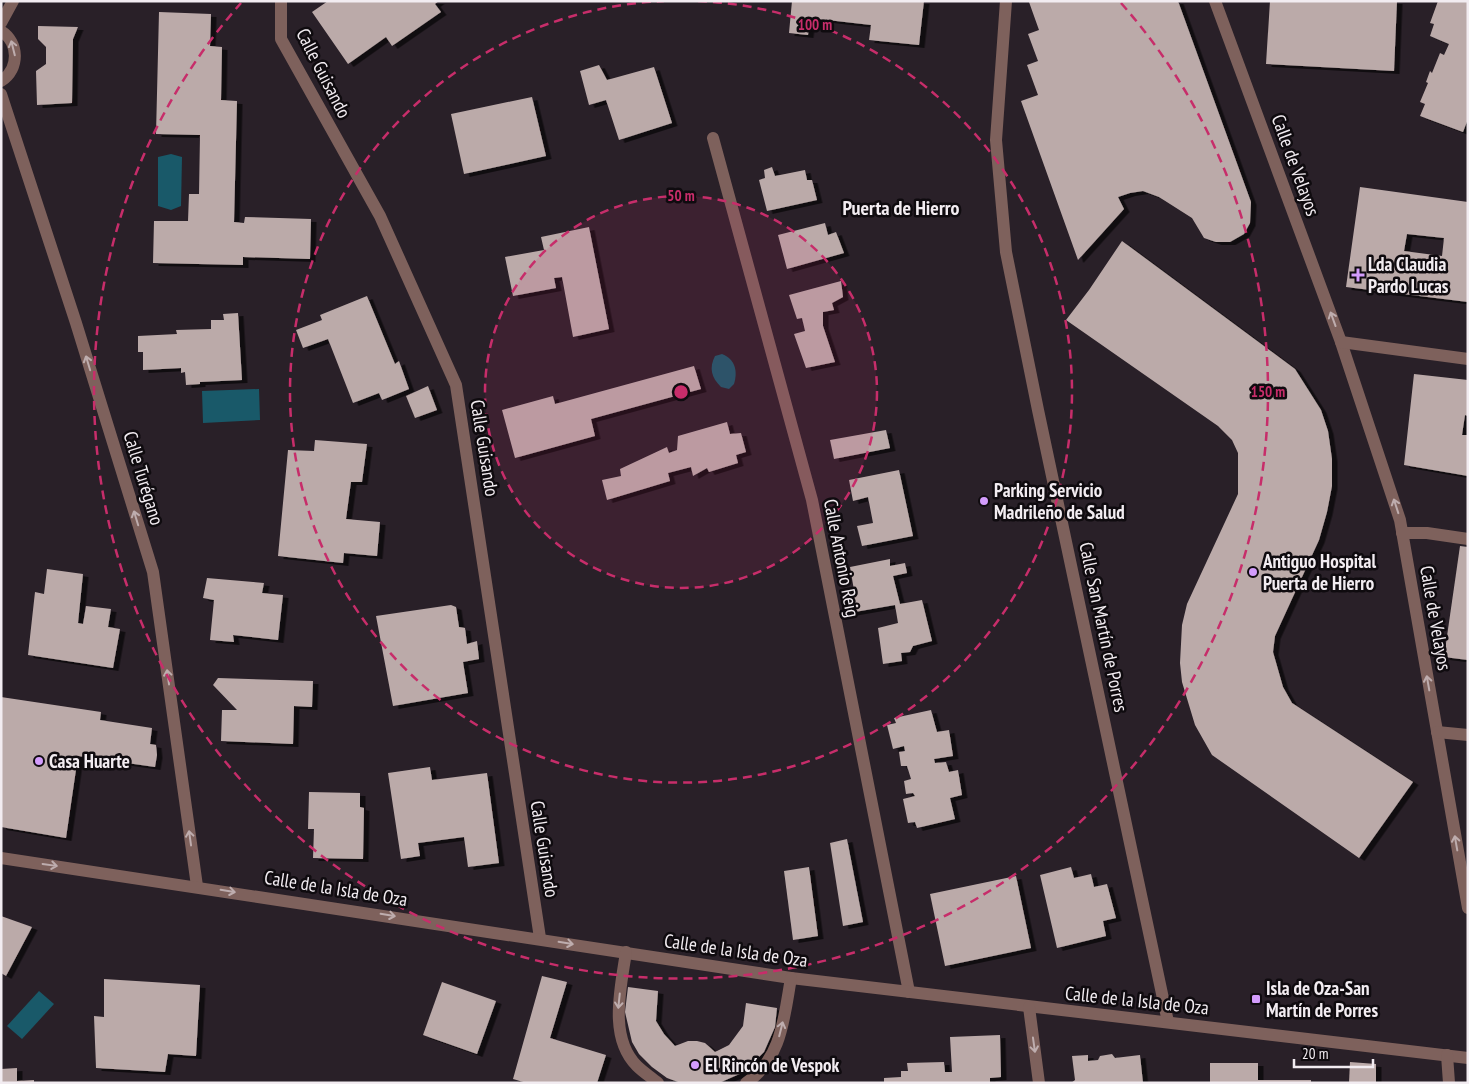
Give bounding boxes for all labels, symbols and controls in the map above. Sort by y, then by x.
text: 100 m [798,15,832,34]
street label: Calle Guisando [291,24,357,122]
one-way arrow [8,41,17,57]
street label: Calle de Velayos [1267,111,1325,219]
text: 50 m [667,186,695,205]
district label: Puerta de Hierro [843,195,960,221]
place label: Lda Claudia Pardo Lucas [1368,252,1449,298]
marker: Lda Claudia Pardo Lucas [1352,269,1364,281]
one-way arrow [1328,311,1337,327]
one-way arrow [83,355,93,371]
text: 150 m [1251,382,1285,401]
centre of rings [672,383,690,401]
street label: Calle Guisando [466,398,504,498]
street label: Calle Turégano [118,428,170,528]
place label: Parking Servicio Madrileño de Salud [994,478,1125,524]
marker: Parking Servicio Madrileño de Salud [978,495,990,507]
street label: Calle Antonio Reig [819,497,865,619]
one-way arrow [1390,498,1400,514]
one-way arrow [131,510,141,526]
street label: Calle San Martín de Porres [1074,540,1134,714]
place label: Antiguo Hospital Puerta de Hierro [1262,549,1376,595]
street label: Calle de Velayos [1415,564,1457,672]
marker: Antiguo Hospital Puerta de Hierro [1247,566,1259,578]
one-way arrow [162,669,172,685]
one-way arrow [1423,675,1433,691]
place label: Casa Huarte [49,749,130,773]
marker: Casa Huarte [33,755,45,767]
street label: Calle Guisando [526,799,564,899]
one-way arrow [185,830,195,846]
one-way arrow [1451,835,1461,851]
one-way arrow [41,860,57,870]
street label: Calle de la Isla de Oza [263,865,409,911]
one-way arrow [219,886,235,896]
one-way arrow [380,910,396,920]
street label: Calle de la Isla de Oza [663,928,809,972]
one-way arrow [558,938,574,948]
place label: Isla de Oza-San Martín de Porres [1266,976,1378,1022]
street label: Calle de la Isla de Oza [1064,981,1210,1019]
one-way arrow [614,992,624,1008]
marker: Isla de Oza-San Martín de Porres [1250,993,1262,1005]
one-way arrow [777,1022,786,1038]
scale bar [1294,1036,1373,1068]
one-way arrow [1029,1037,1039,1053]
text: 20 m [1302,1044,1328,1063]
place label: El Rincón de Vespok [705,1053,839,1077]
marker: El Rincón de Vespok [689,1059,701,1071]

